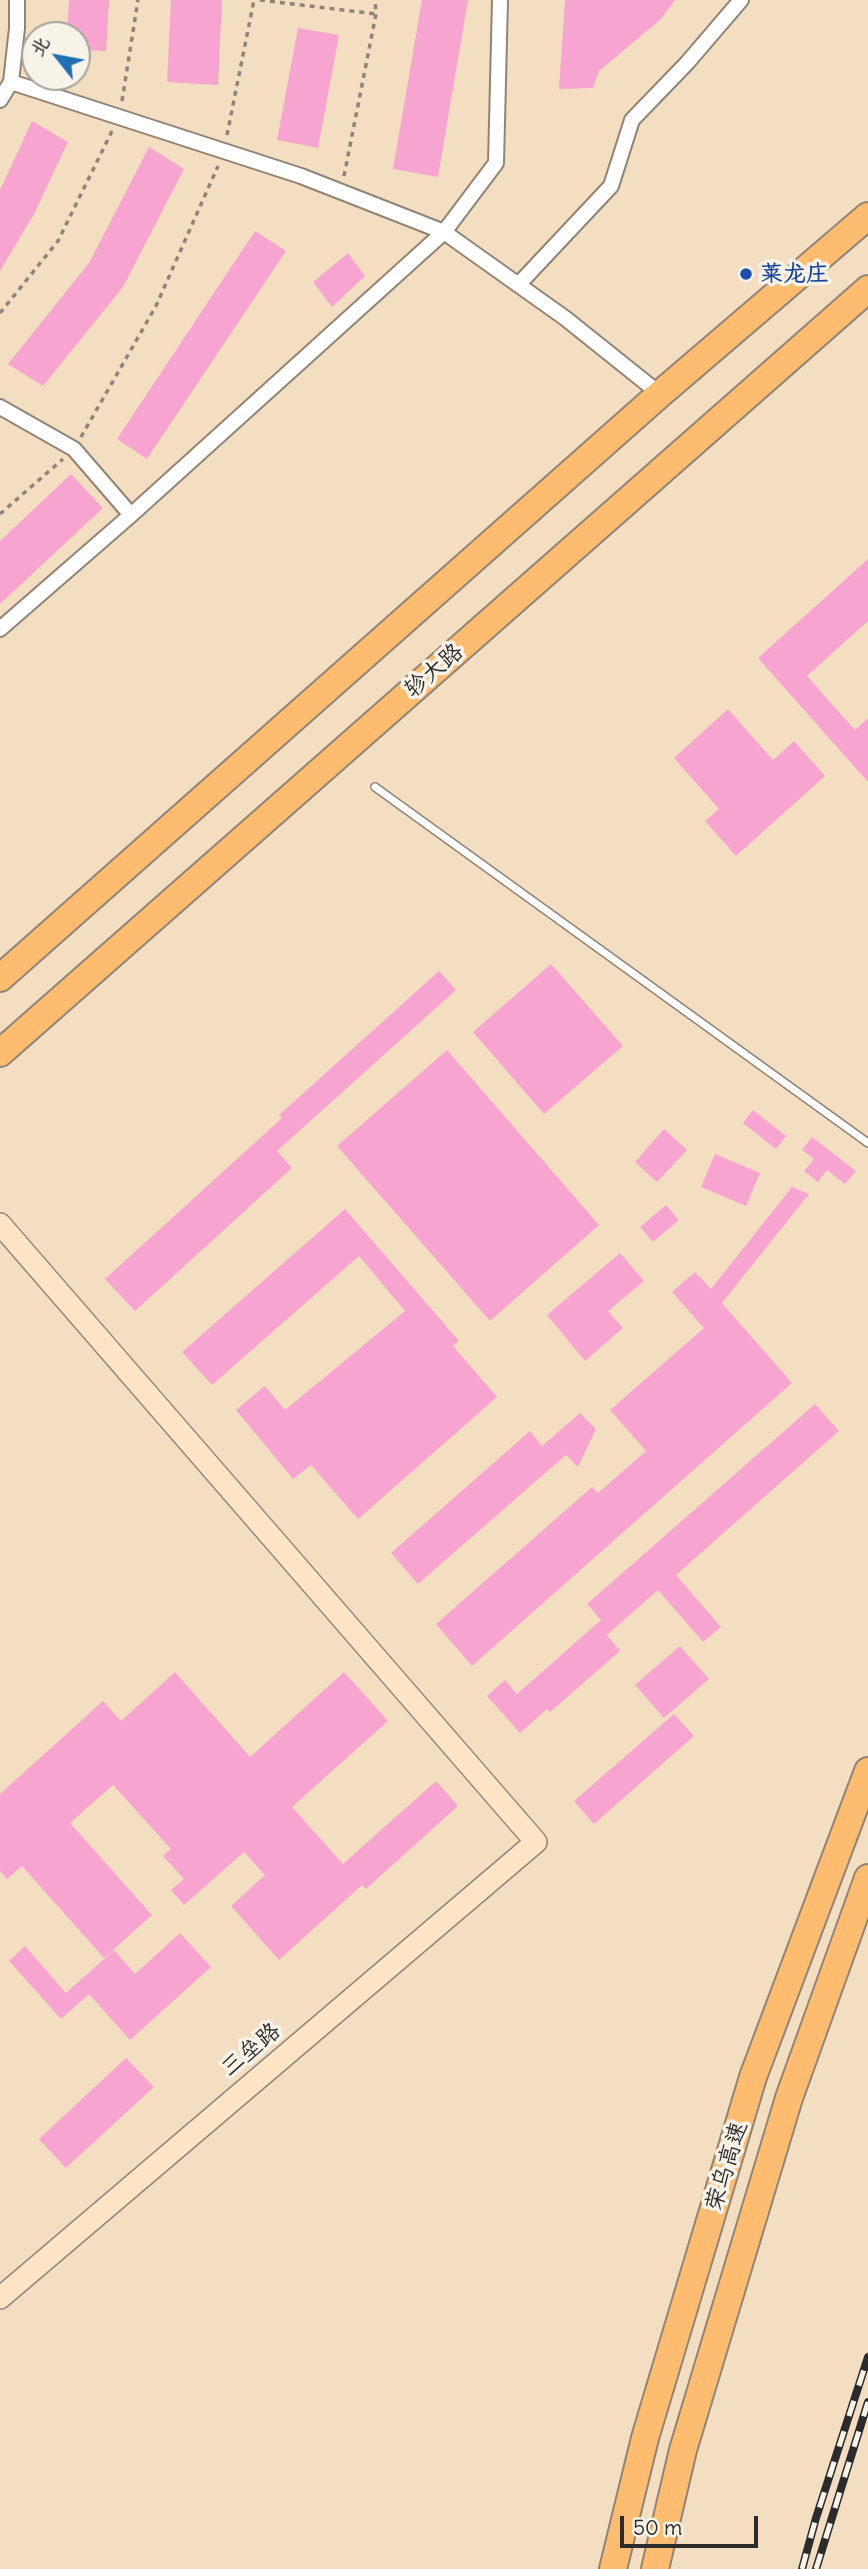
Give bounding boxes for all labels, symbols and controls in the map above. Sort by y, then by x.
north arrow [21,21,91,91]
text: 北 [25,32,55,61]
place label: 莱龙庄 [760,260,829,288]
marker: 莱龙庄 [738,266,754,282]
street label: 轸大路 [399,638,469,704]
street label: 三垒路 [216,2017,286,2083]
street label: 荣乌高速 [700,2118,754,2214]
scale bar [623,2502,761,2546]
text: 50 m [633,2514,682,2541]

